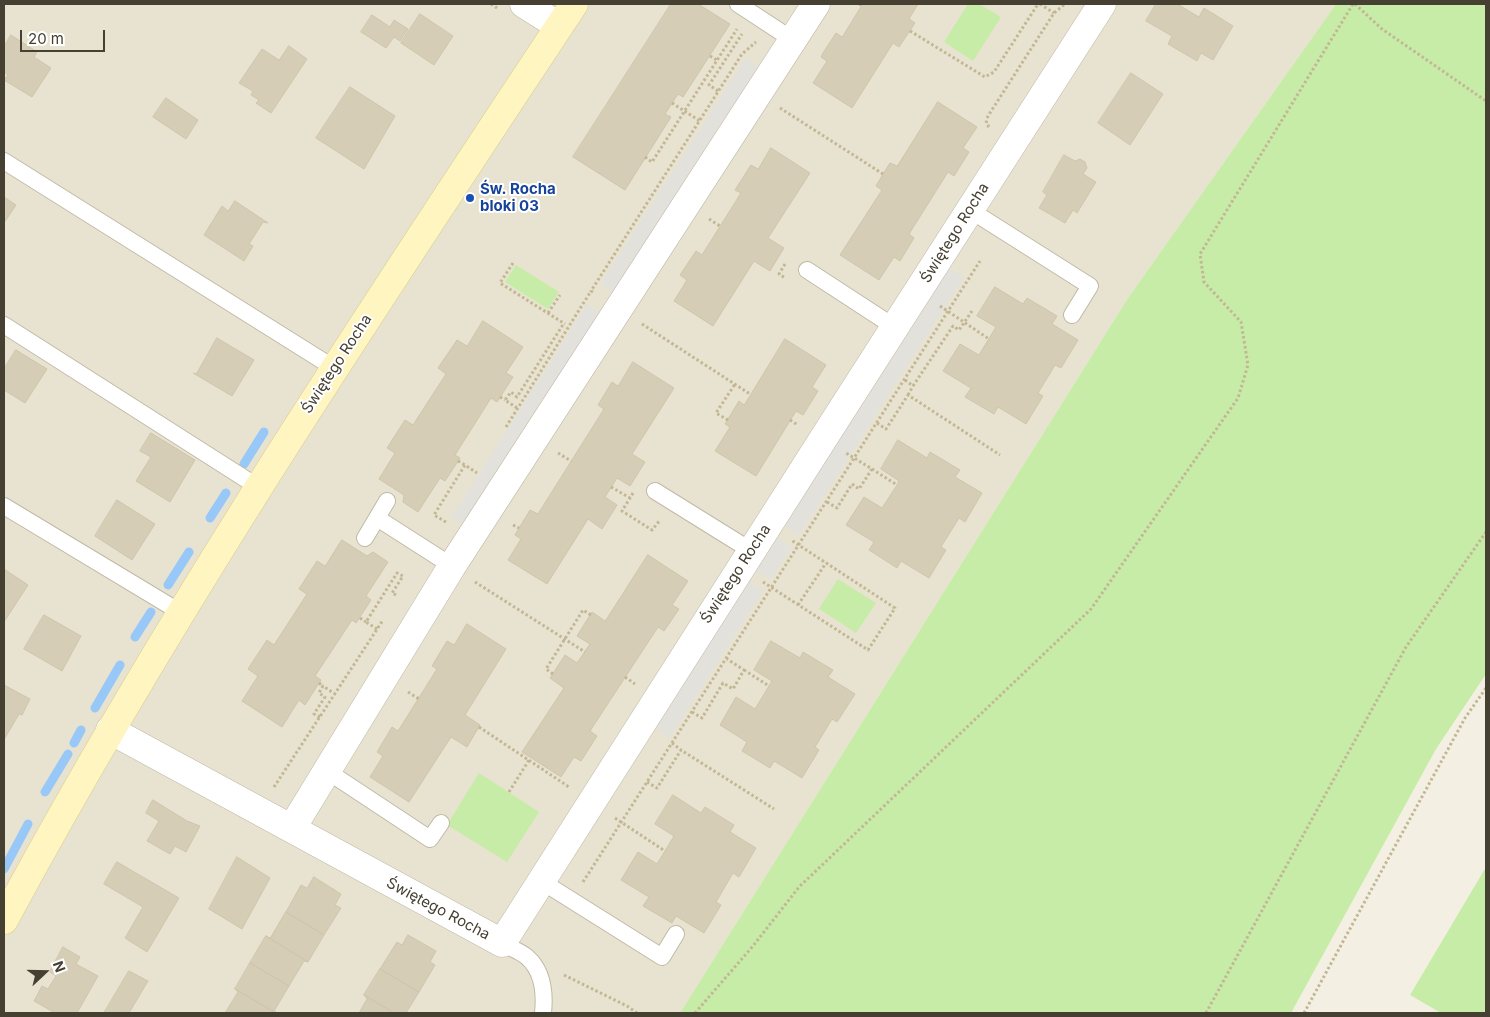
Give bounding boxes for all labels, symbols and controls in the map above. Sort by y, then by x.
scale bar [22,20,108,52]
text: 20 m [28,29,64,48]
place label: Św. Rocha bloki 03 [480,180,556,215]
street label: Świętego Rocha [917,180,993,286]
marker: Św. Rocha bloki 03 [464,192,476,204]
street label: Świętego Rocha [298,311,376,417]
street label: Świętego Rocha [697,521,775,627]
street label: Świętego Rocha [383,874,493,944]
north arrow [20,947,70,997]
text: N [50,958,69,974]

